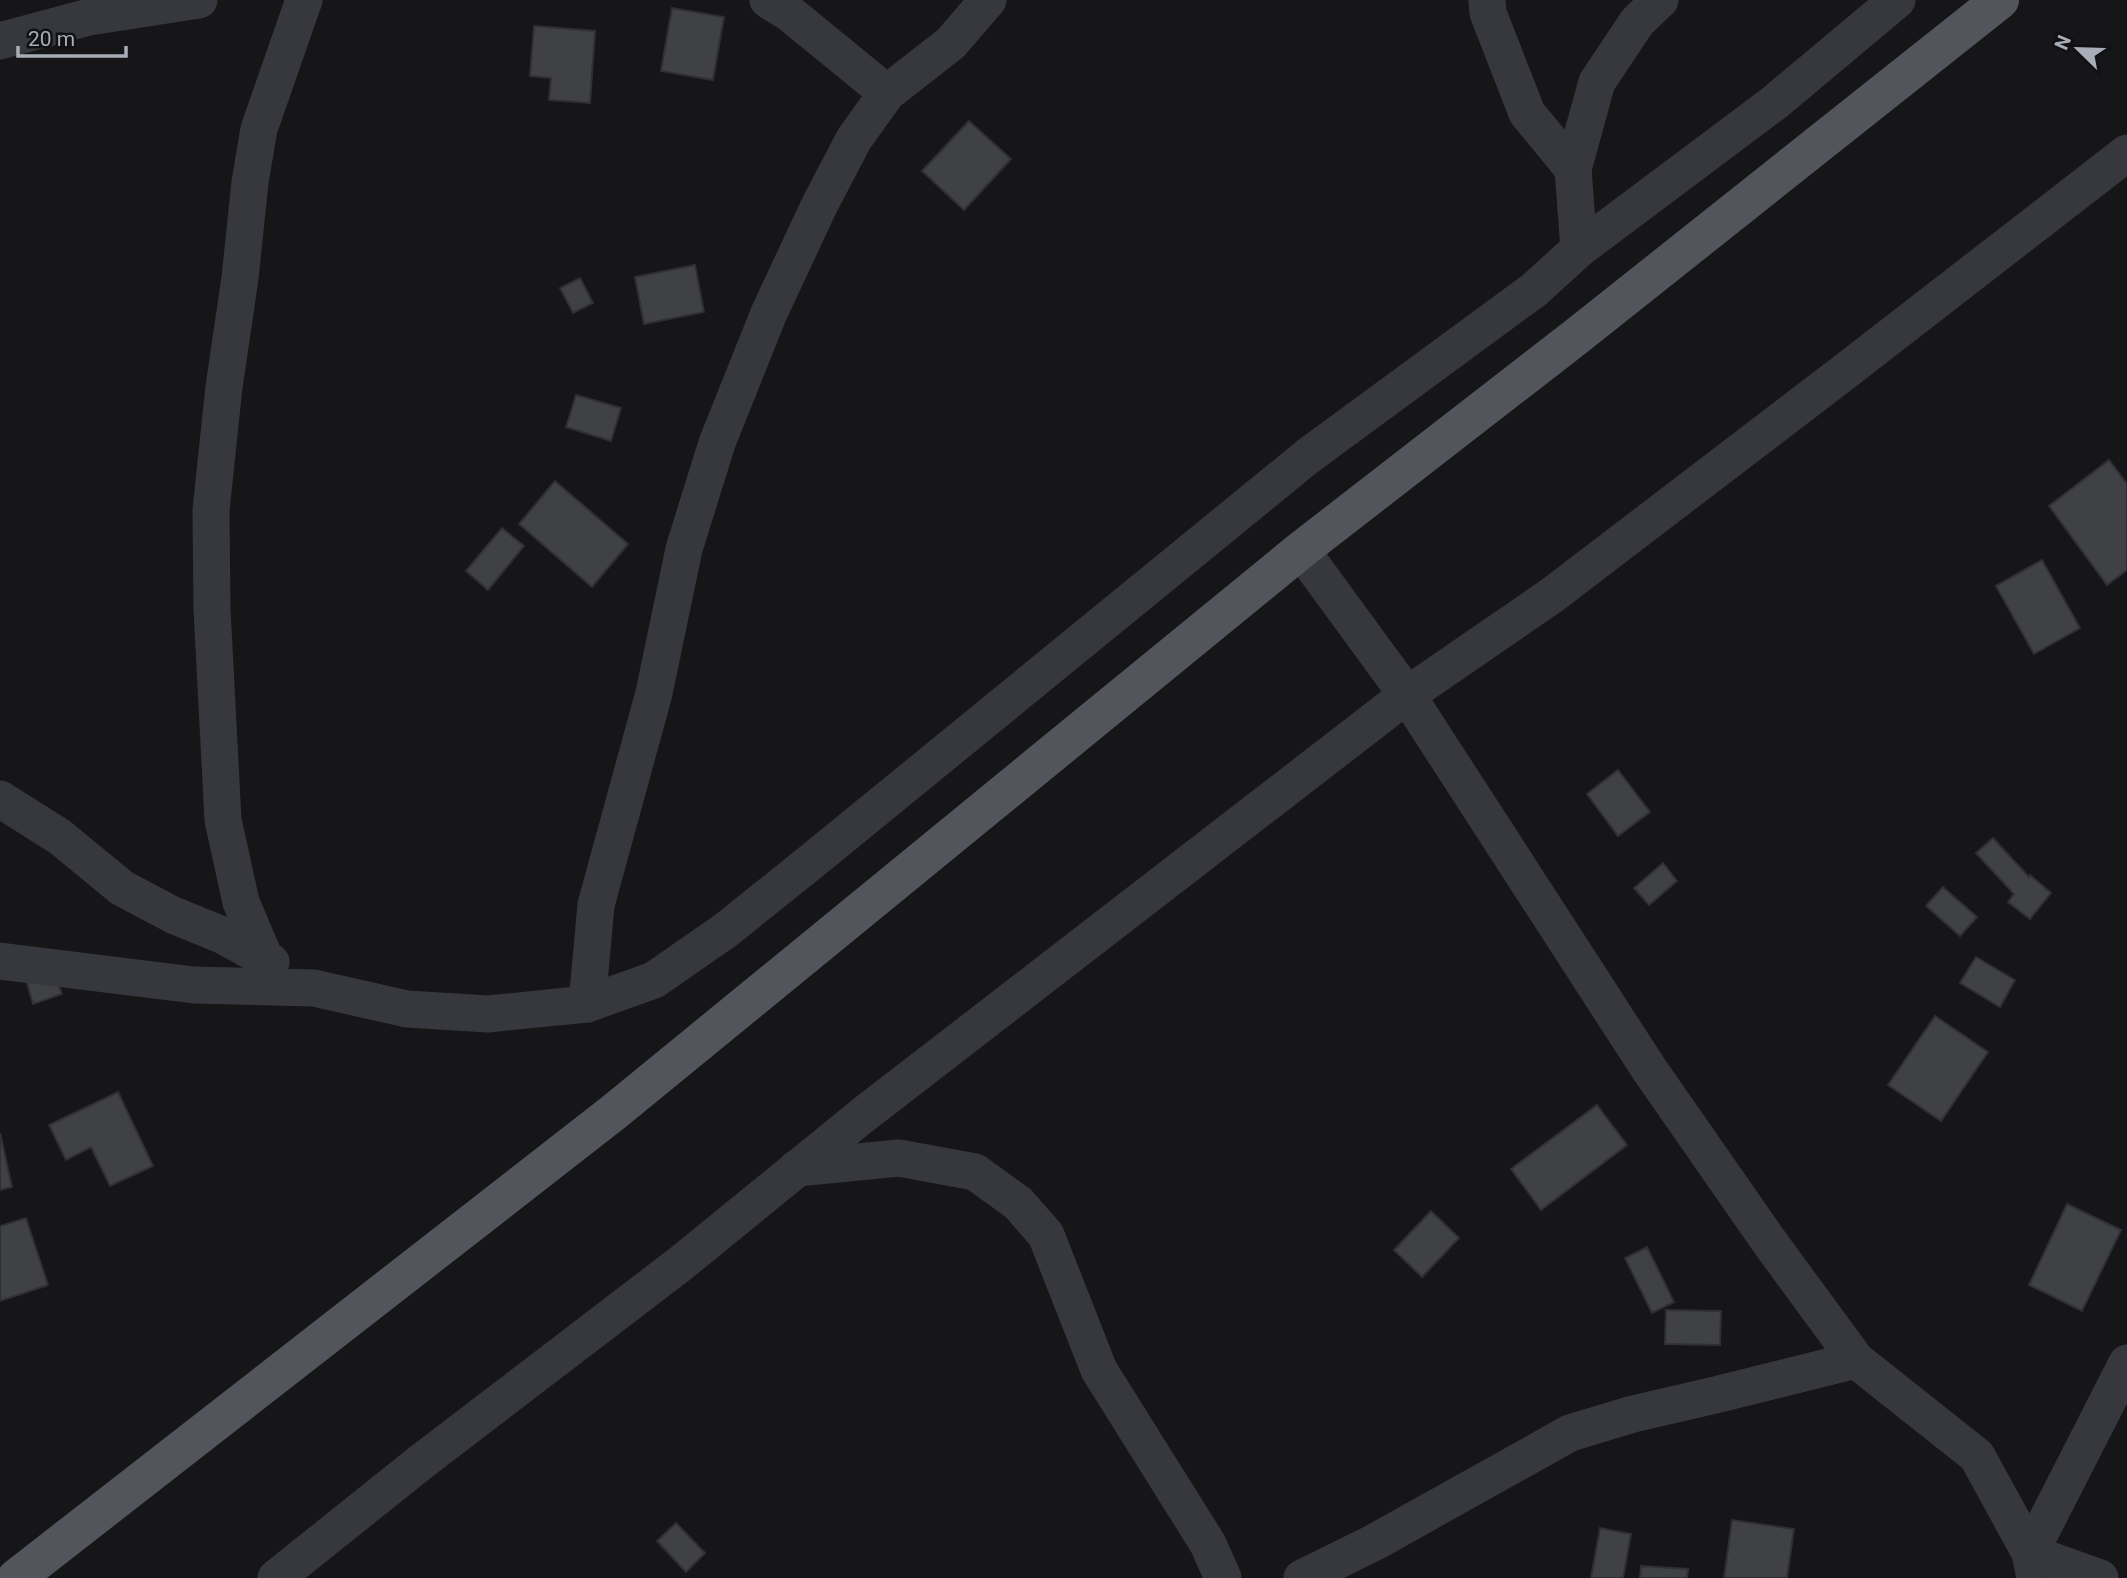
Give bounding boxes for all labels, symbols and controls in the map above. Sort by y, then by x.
scale bar [18,14,126,58]
north arrow [2043,14,2113,84]
text: 20 m [28,27,75,51]
text: N [2050,32,2076,53]

